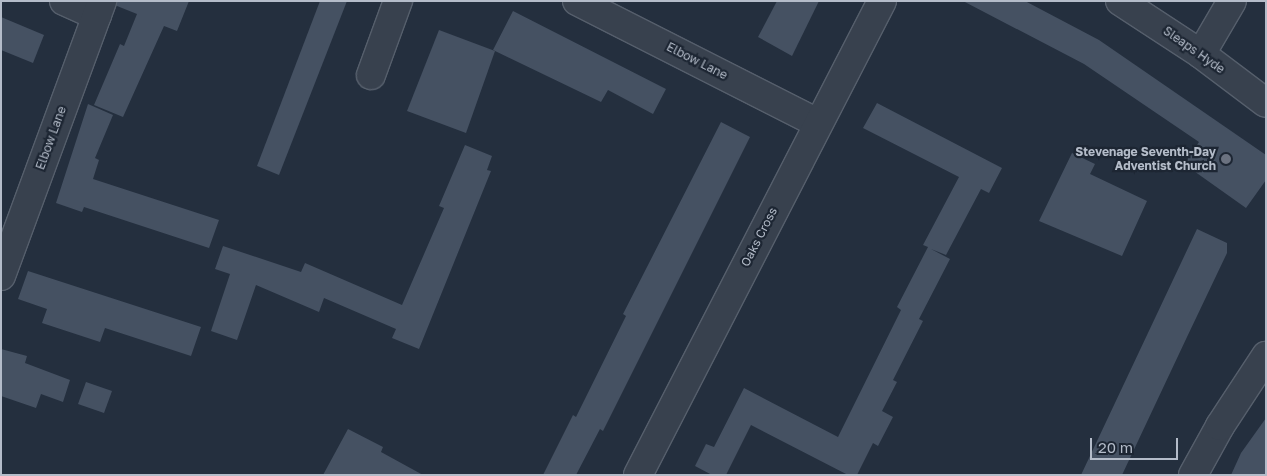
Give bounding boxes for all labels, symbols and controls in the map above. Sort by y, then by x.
street label: Sleaps Hyde [1160,24,1228,76]
street label: Elbow Lane [664,40,730,82]
street label: Elbow Lane [33,104,69,172]
place label: Stevenage Seventh-Day Adventist Church [1075,145,1216,173]
marker: Stevenage Seventh-Day Adventist Church [1220,153,1232,165]
street label: Oaks Cross [738,205,780,269]
scale bar [1092,428,1180,460]
text: 20 m [1098,438,1133,456]

